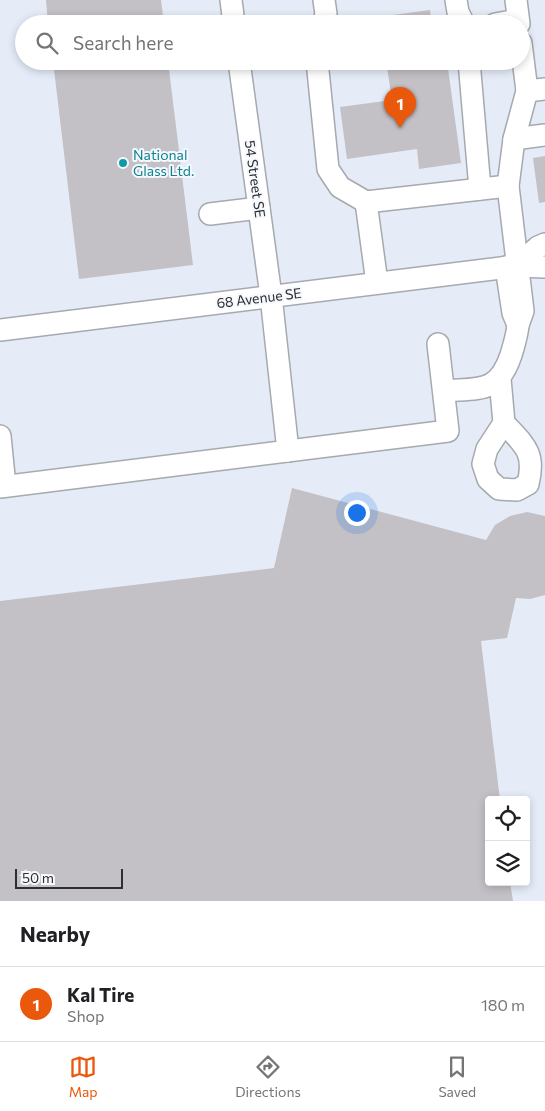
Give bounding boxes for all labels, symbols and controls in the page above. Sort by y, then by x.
search box [15,15,530,70]
icon: search [33,29,61,57]
text: Search here [73,31,173,54]
pin: 1 [384,87,416,128]
street label: 54 Street SE [242,139,269,219]
place label: National Glass Ltd. [133,146,194,179]
marker: National Glass Ltd. [117,157,129,169]
street label: 68 Avenue SE [215,284,302,311]
your location [344,500,370,526]
map controls [485,796,530,886]
button: locate [485,796,530,841]
button: layers [485,841,530,886]
scale bar [15,866,122,889]
text: 50 m [22,869,54,886]
text: Nearby [20,921,90,946]
text: Kal Tire [67,983,134,1006]
text: 1 [32,995,40,1014]
text: 180 m [481,995,525,1014]
text: Shop [67,1006,105,1025]
tab: Map [69,1053,98,1100]
tab: Directions [235,1053,301,1100]
tab: Saved [438,1053,476,1100]

